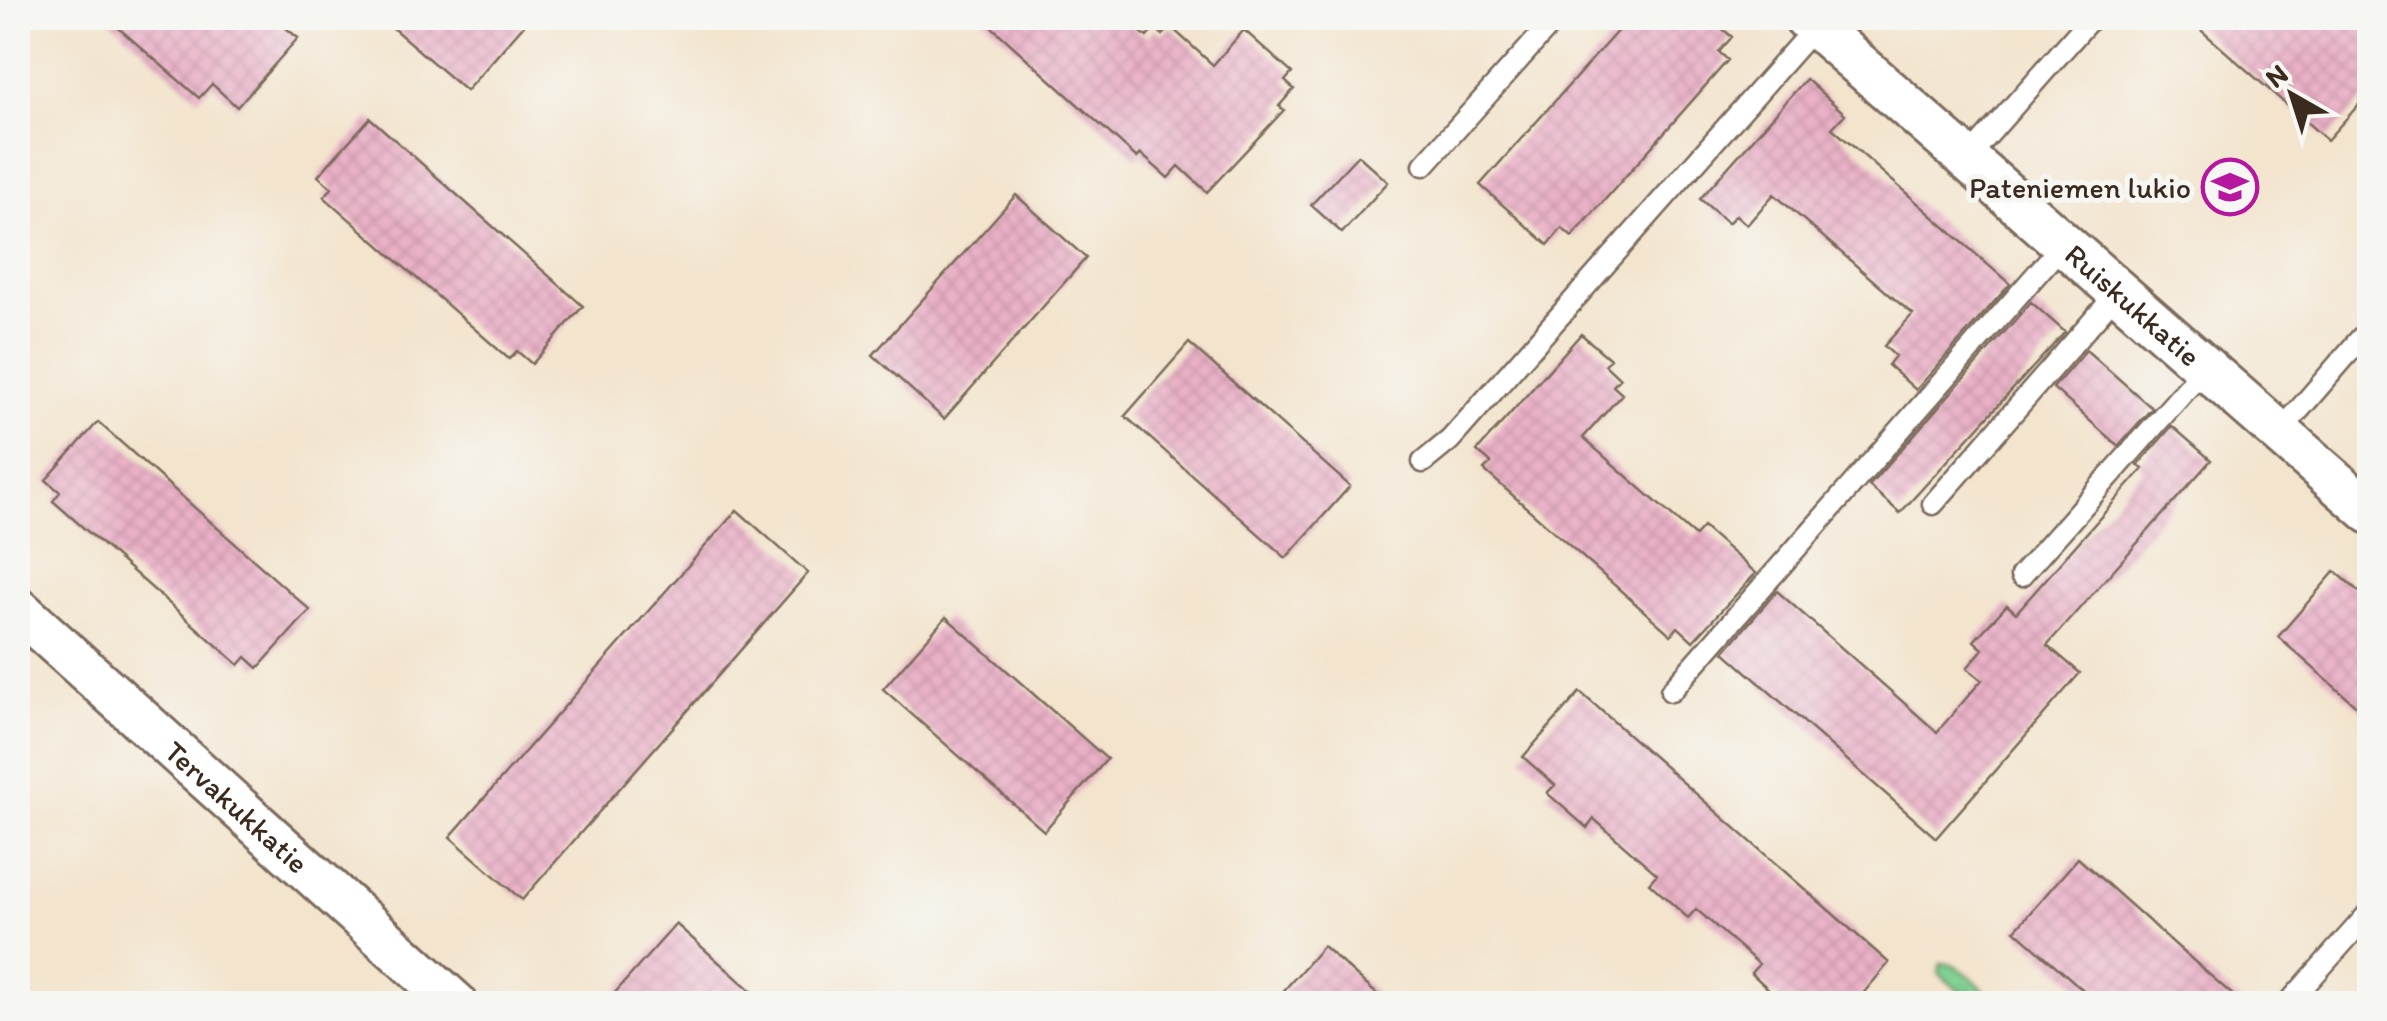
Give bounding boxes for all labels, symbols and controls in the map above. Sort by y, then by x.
north arrow [2242,45,2342,145]
text: N [2258,56,2294,95]
school or university icon: Pateniemen lukio [2200,157,2260,217]
place label: Pateniemen lukio [1969,169,2191,206]
street label: Ruiskukkatie [2058,235,2209,374]
street label: Tervakukkatie [158,732,317,881]

